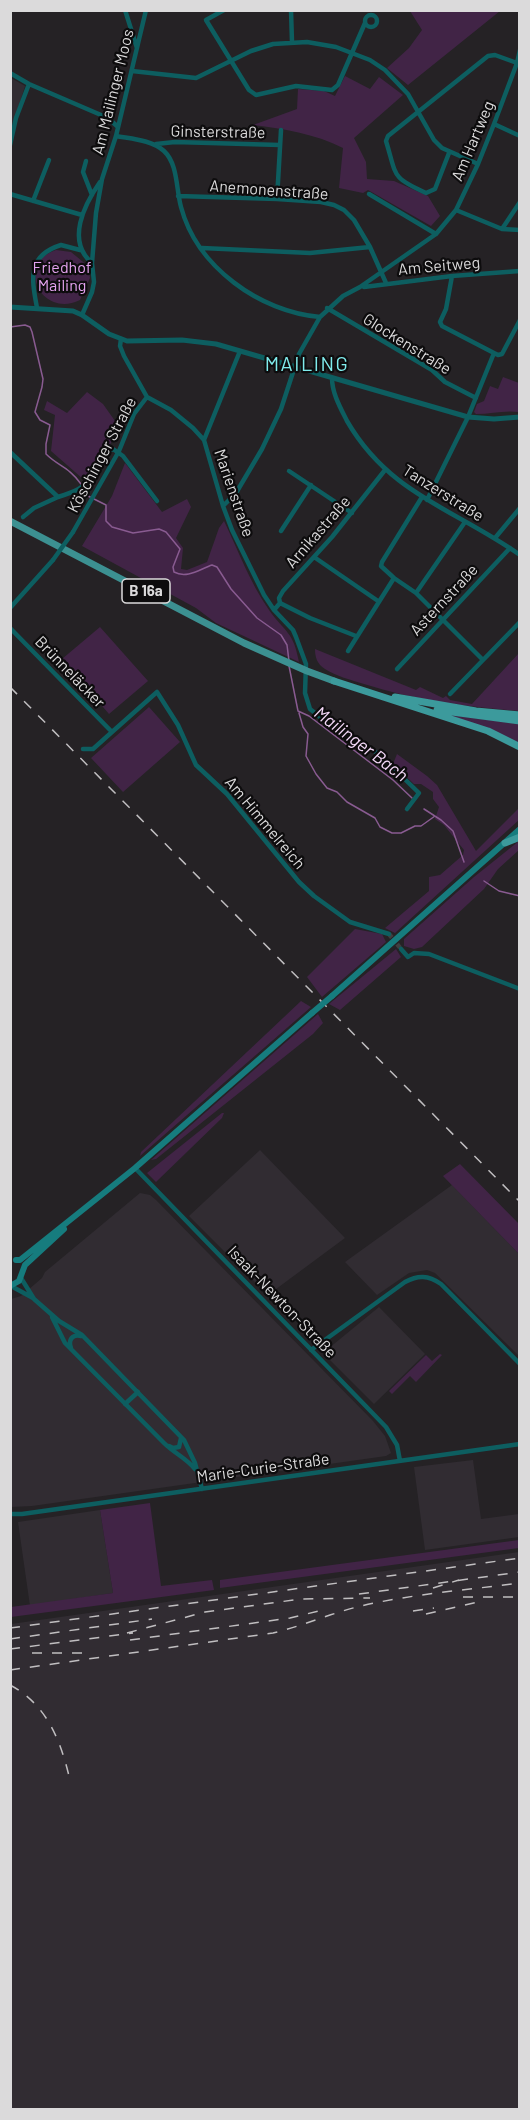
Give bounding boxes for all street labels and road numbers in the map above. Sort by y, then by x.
street label: Am Mailinger Moos [88,27,138,157]
street label: Am Hartweg [448,98,498,184]
street label: Ginsterstraße [170,122,266,142]
street label: Anemonenstraße [209,176,329,204]
street label: Am Seitweg [397,253,481,279]
street label: Glockenstraße [359,309,455,379]
street label: Köschinger Straße [63,394,141,516]
street label: Marienstraße [210,447,258,539]
street label: Tanzerstraße [399,460,487,526]
street label: Arnikastraße [281,492,355,572]
street label: Asternstraße [406,560,482,640]
road number: B 16a [122,579,170,603]
street label: Brünneläcker [31,632,109,712]
street label: Am Himmelreich [221,773,309,873]
street label: Isaak-Newton-Straße [223,1242,341,1362]
street label: Marie-Curie-Straße [195,1449,331,1487]

